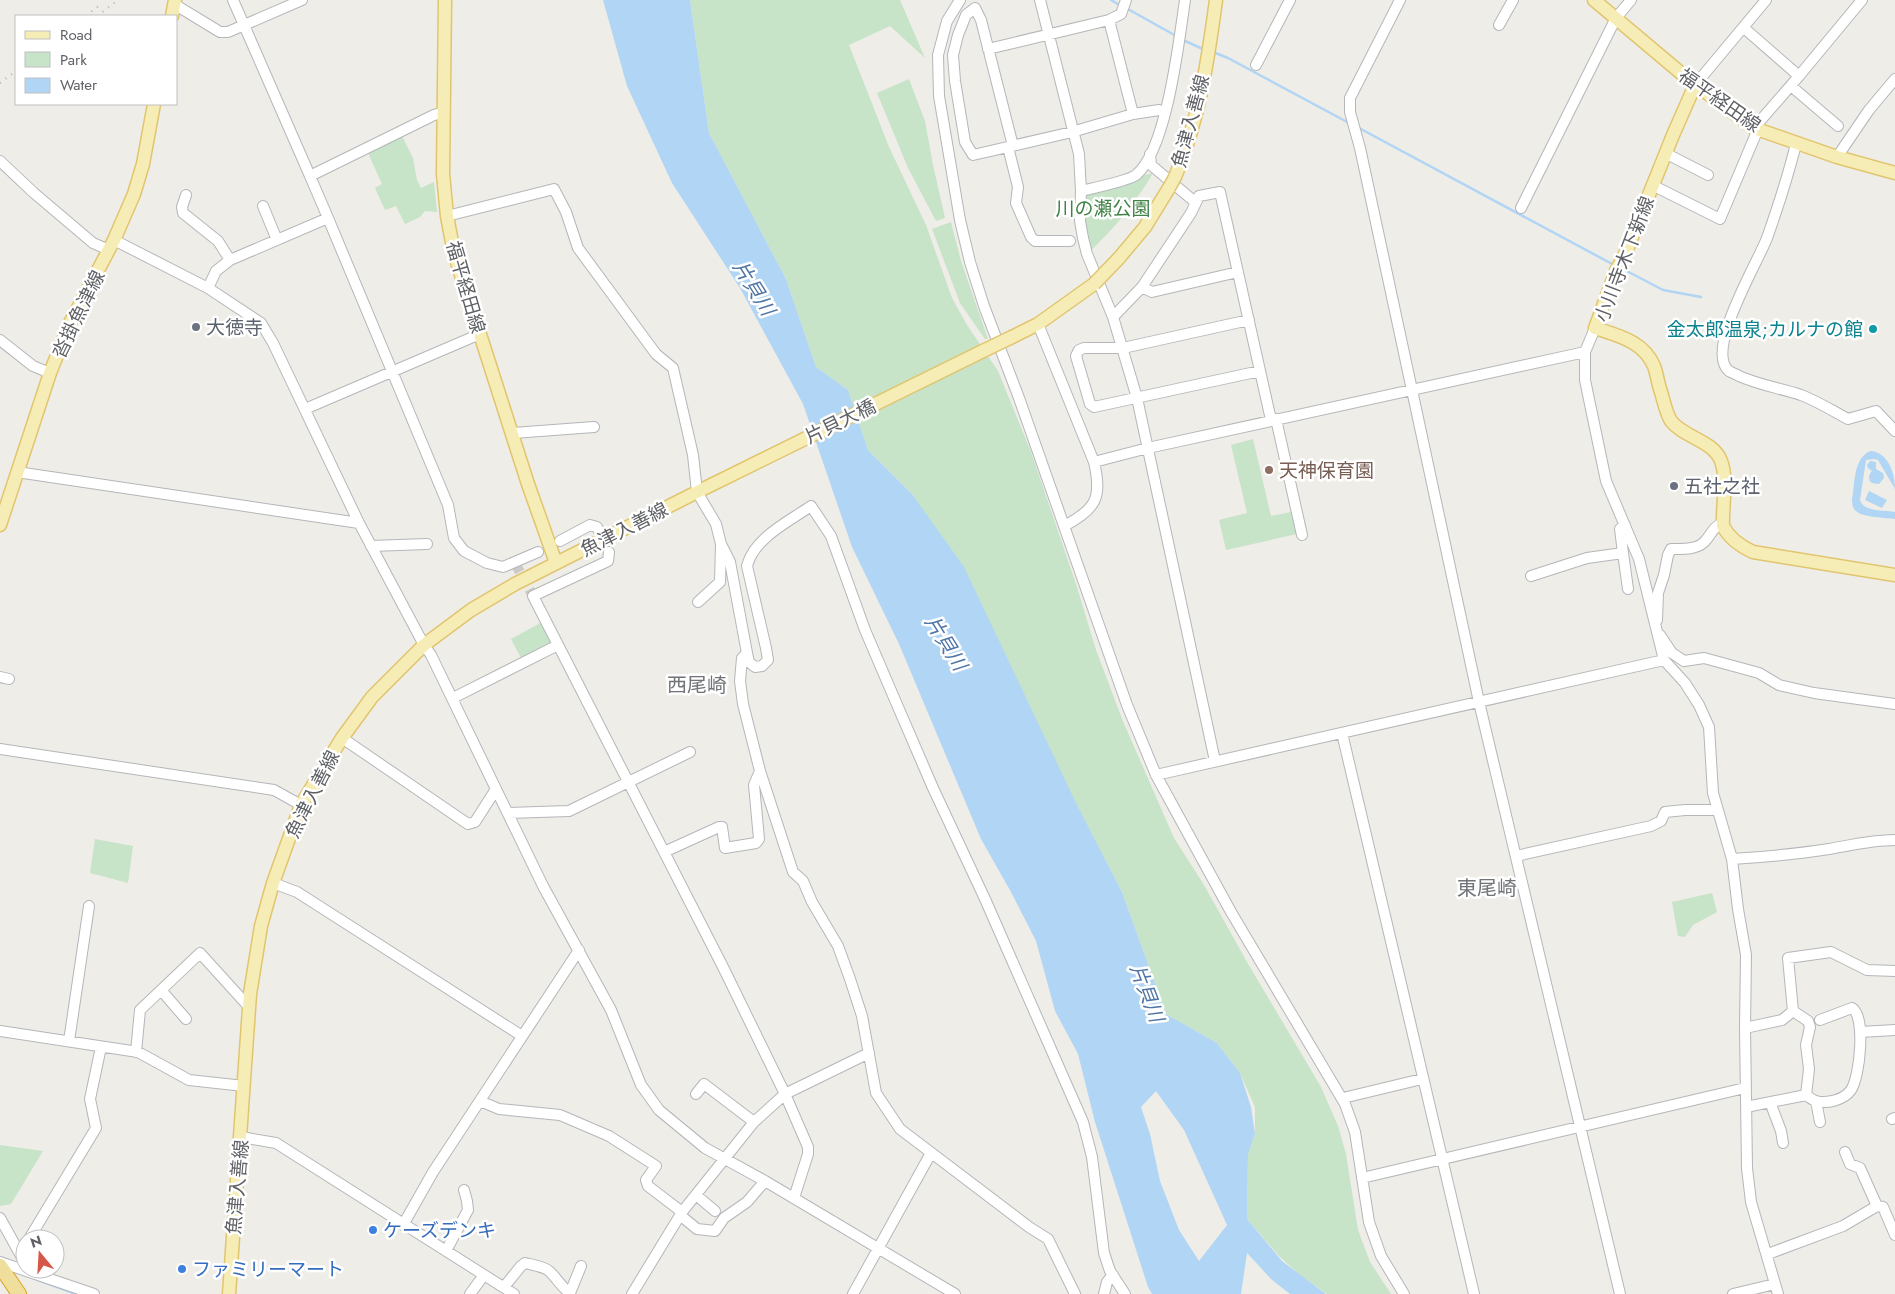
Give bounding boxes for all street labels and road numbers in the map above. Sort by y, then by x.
street label: 福平経田線 [1673,62,1766,139]
street label: 魚津入善線 [1165,72,1216,171]
street label: 小川寺木下新線 [1588,192,1661,326]
street label: 福平経田線 [439,238,492,337]
street label: 沓掛魚津線 [45,266,111,363]
street label: 片貝大橋 [800,393,880,450]
street label: 魚津入善線 [576,496,673,563]
street label: 魚津入善線 [279,746,346,843]
street label: 魚津入善線 [220,1139,255,1236]

